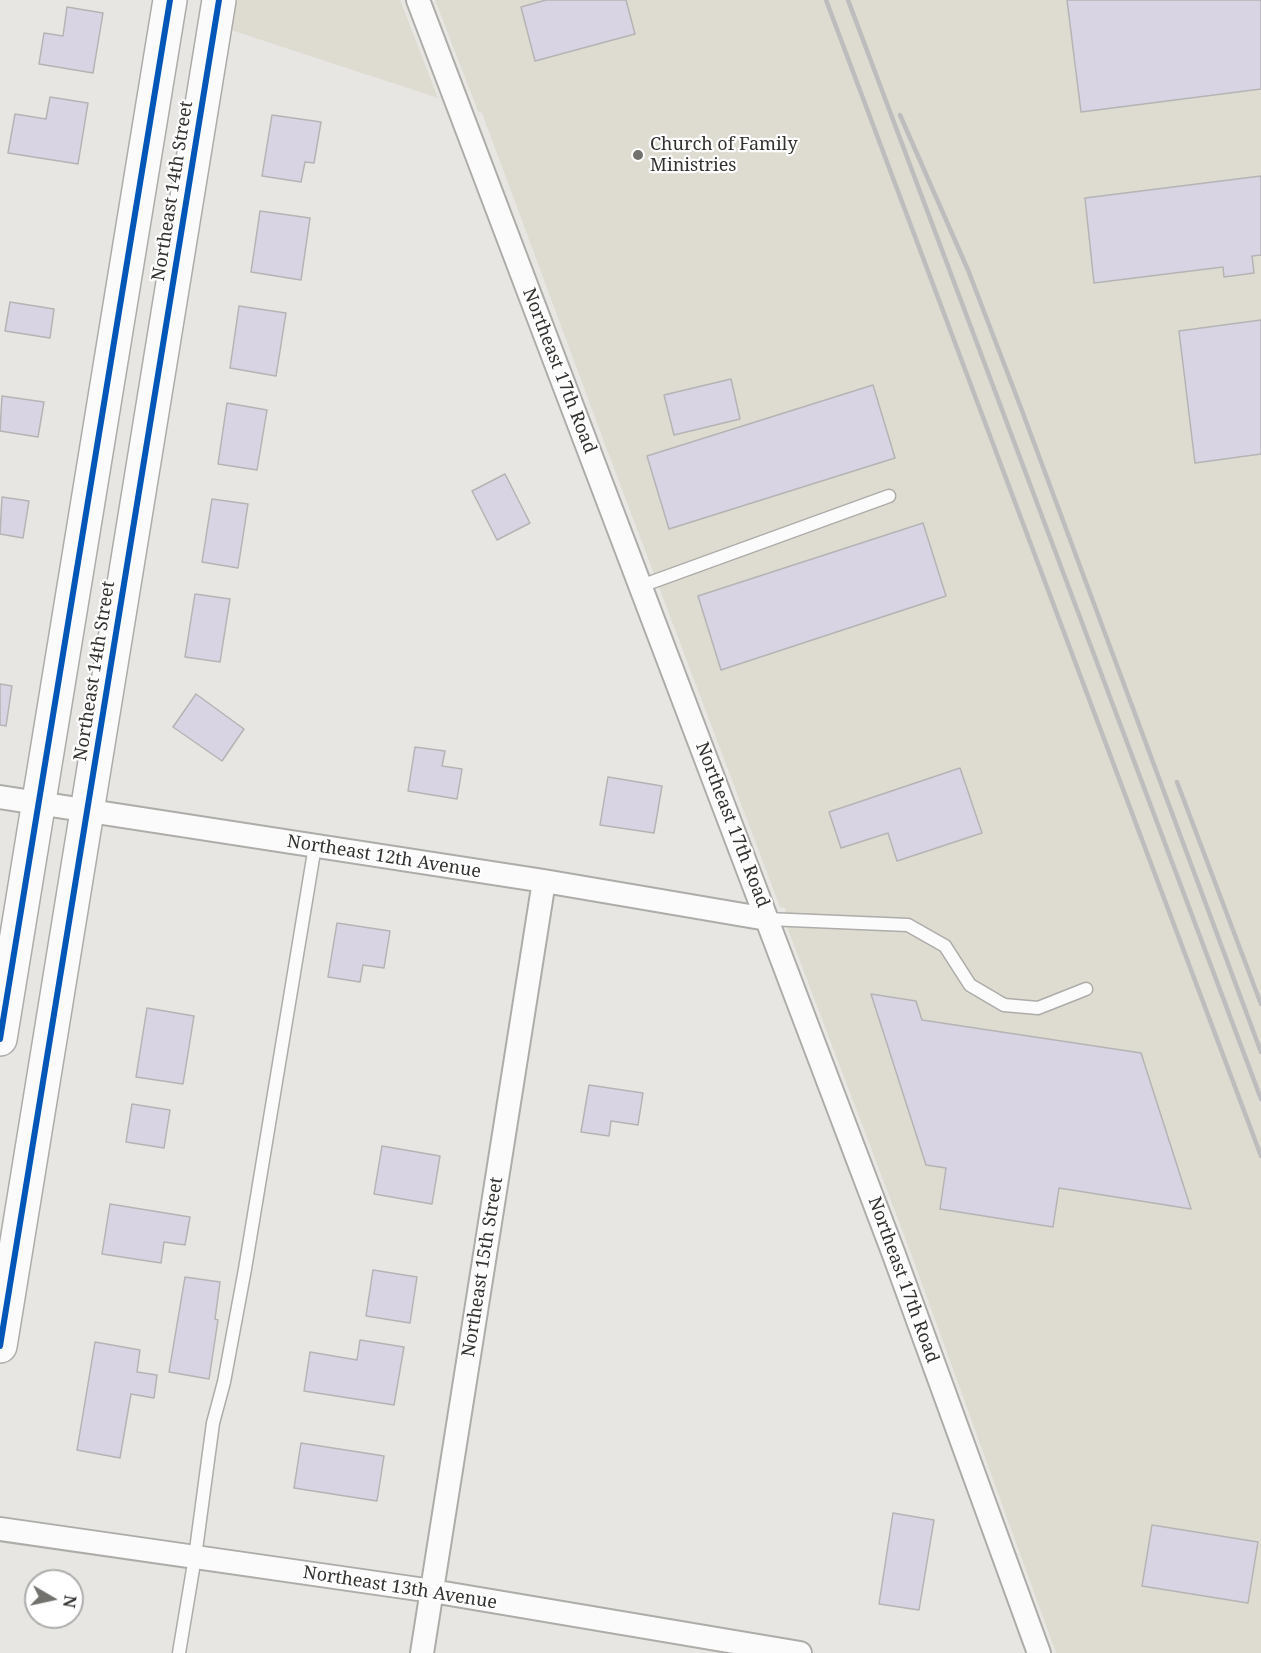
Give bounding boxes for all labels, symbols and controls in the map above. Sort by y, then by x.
street label: Northeast 14th Street [148,99,198,283]
place label: Church of Family Ministries [650,134,798,176]
marker: Church of Family Ministries [631,148,645,162]
street label: Northeast 17th Road [518,285,600,457]
street label: Northeast 14th Street [70,579,120,763]
street label: Northeast 17th Road [691,739,773,911]
street label: Northeast 12th Avenue [285,831,483,883]
street label: Northeast 15th Street [458,1175,508,1359]
street label: Northeast 17th Road [863,1194,943,1366]
street label: Northeast 13th Avenue [301,1562,499,1614]
north arrow [24,1569,84,1629]
text: N [58,1594,82,1609]

